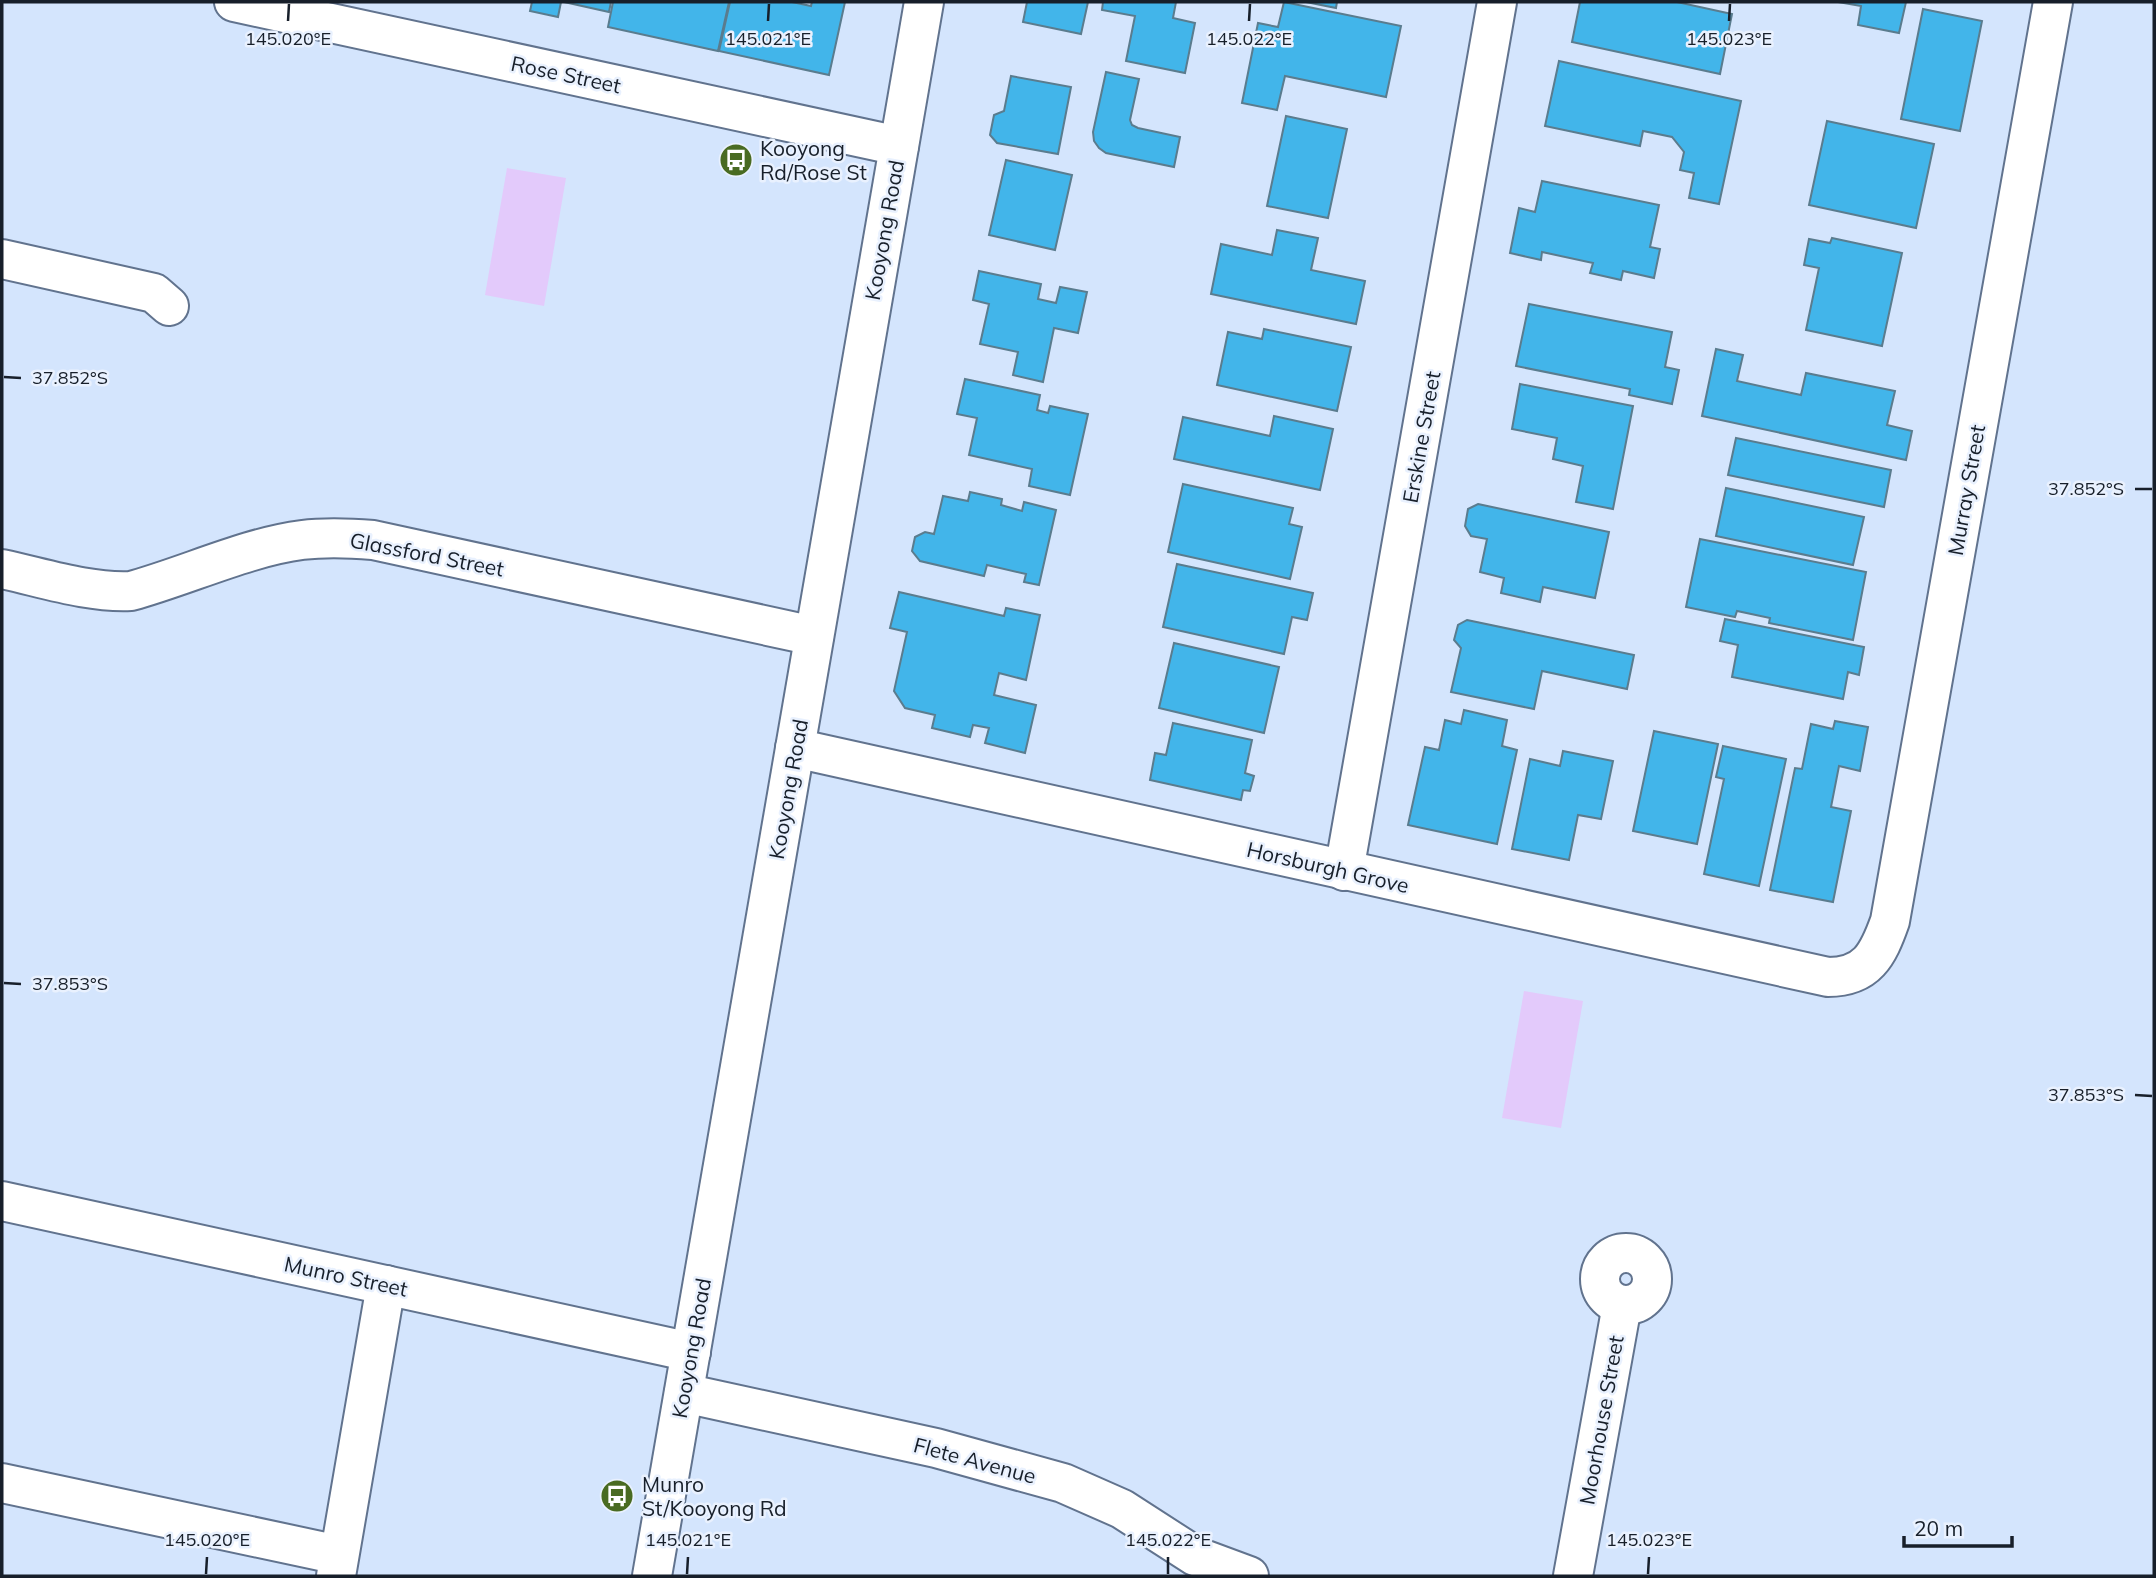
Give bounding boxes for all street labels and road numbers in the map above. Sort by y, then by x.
street label: Rose Street [509,50,623,98]
street label: Kooyong Road [859,158,909,302]
street label: Erskine Street [1397,369,1445,505]
street label: Murray Street [1942,423,1990,557]
street label: Glassford Street [348,526,506,582]
street label: Kooyong Road [763,717,813,861]
street label: Horsburgh Grove [1244,836,1412,898]
street label: Munro Street [282,1250,410,1302]
street label: Kooyong Road [666,1276,716,1420]
street label: Moorhouse Street [1573,1333,1629,1507]
street label: Flete Avenue [911,1431,1039,1489]

